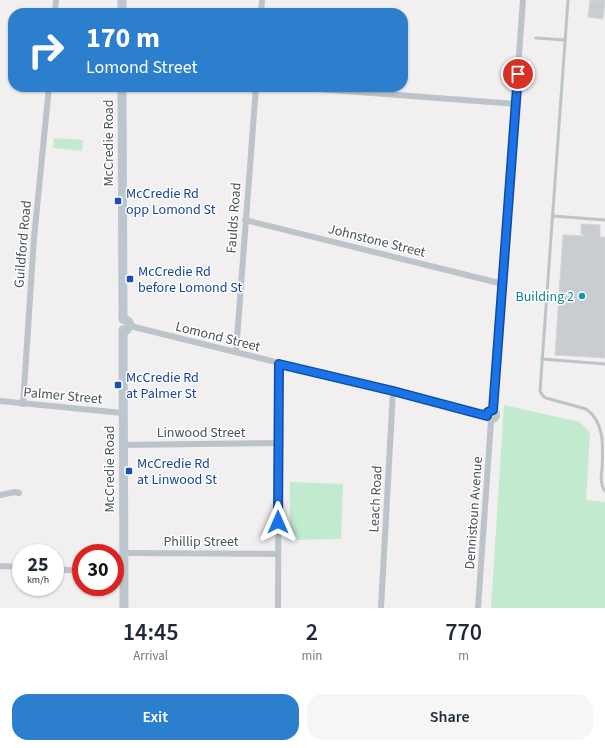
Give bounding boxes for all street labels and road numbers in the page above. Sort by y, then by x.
street label: McCredie Road [99,99,119,187]
street label: Faulds Road [222,182,246,254]
street label: Guildford Road [9,199,37,289]
street label: Johnstone Street [326,219,428,263]
street label: Lomond Street [173,317,263,357]
street label: Palmer Street [23,383,104,409]
street label: Linwood Street [157,423,246,443]
street label: McCredie Road [100,425,120,513]
street label: Dennistoun Avenue [460,456,488,570]
street label: Leach Road [364,465,388,533]
street label: Phillip Street [163,532,239,552]

